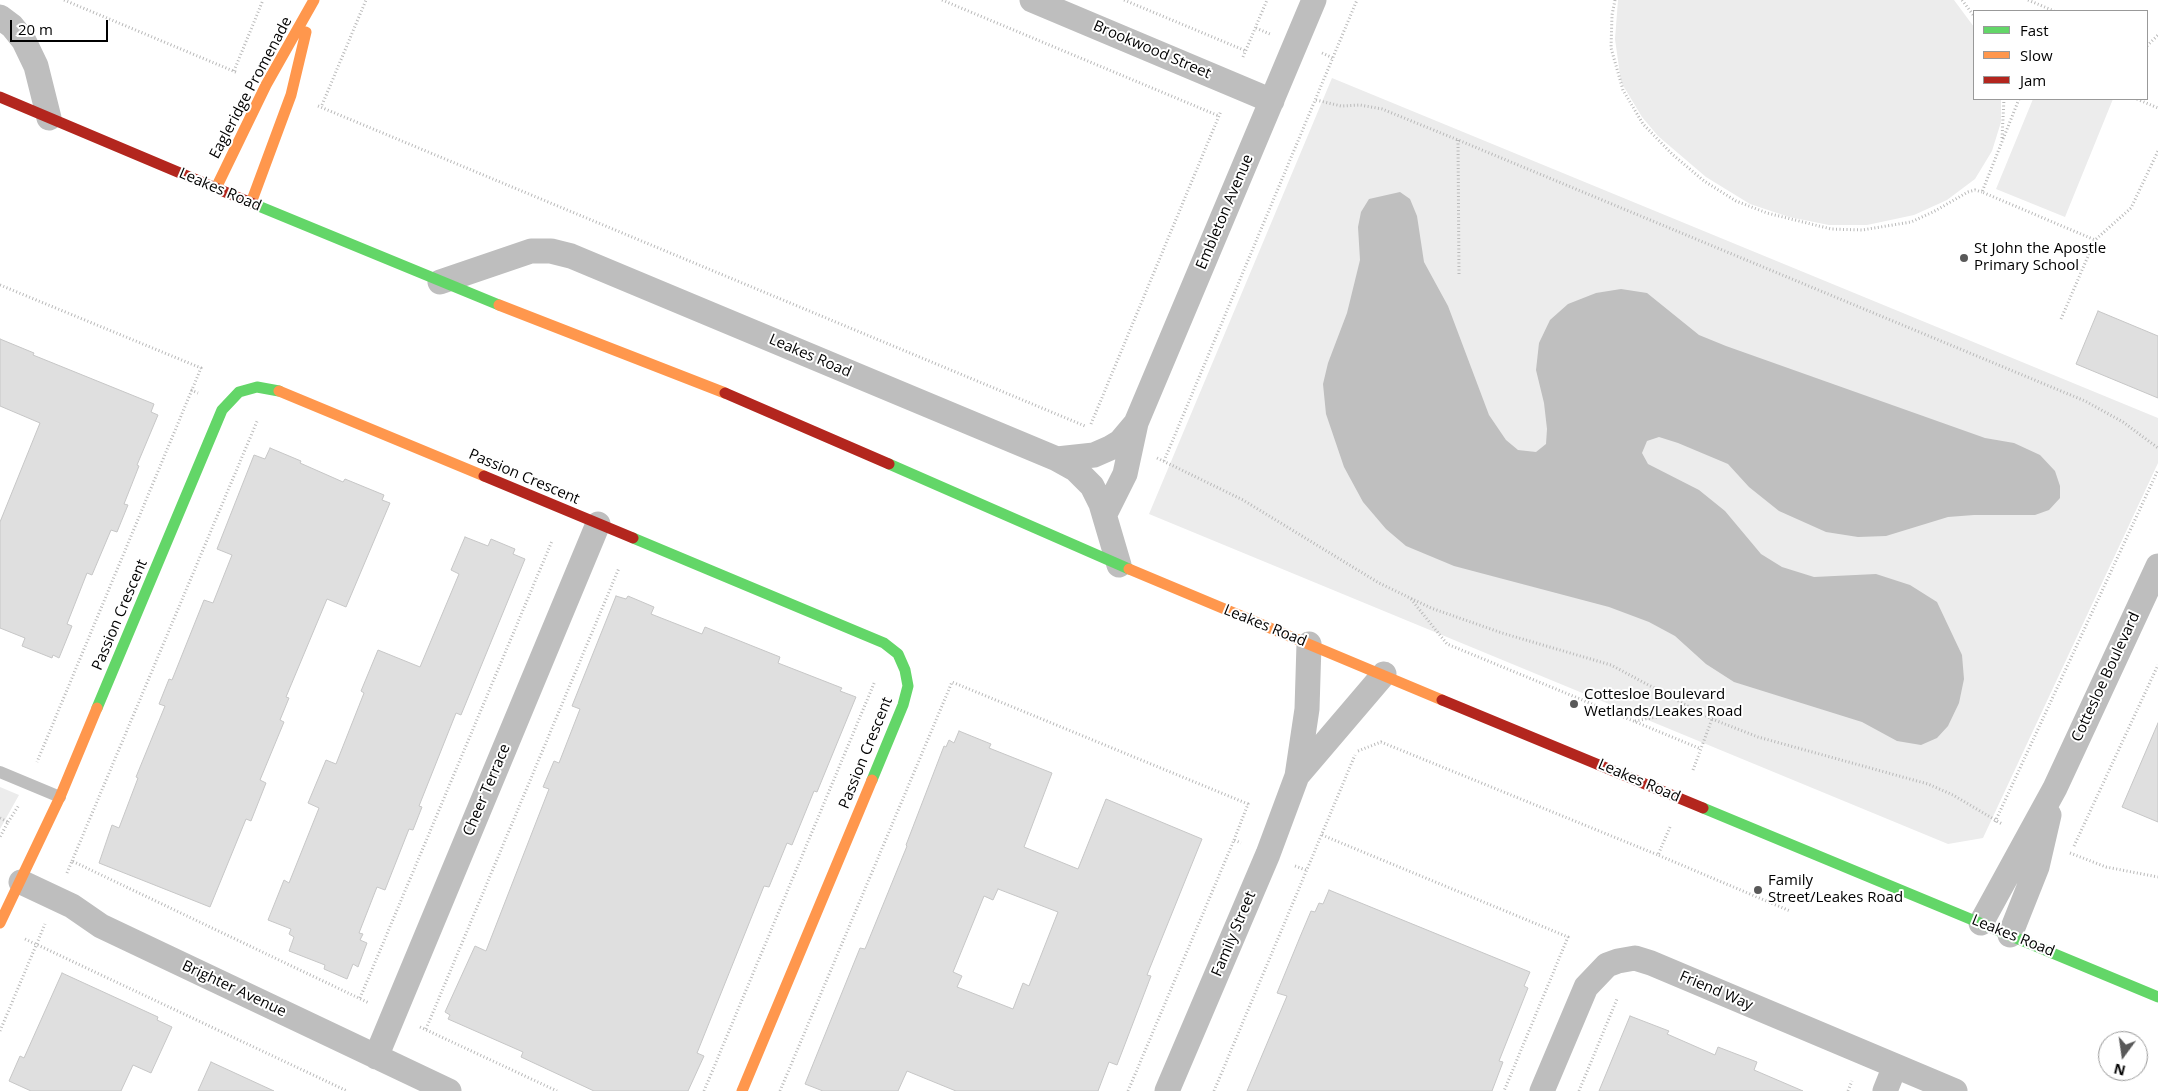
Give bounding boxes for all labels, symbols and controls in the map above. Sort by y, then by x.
scale bar [12,10,110,42]
legend [1973,10,2148,100]
street label: Eagleridge Promenade [206,14,296,162]
street label: Brookwood Street [1090,17,1214,83]
text: 20 m [18,19,53,39]
text: Fast [2020,20,2049,40]
text: Slow [2020,45,2053,65]
text: Jam [2020,70,2046,90]
street label: Embleton Avenue [1193,152,1257,272]
street label: Leakes Road [176,165,264,215]
place label: St John the Apostle Primary School [1974,240,2106,275]
marker: St John the Apostle Primary School [1958,252,1970,264]
street label: Leakes Road [766,331,854,381]
street label: Passion Crescent [466,445,582,509]
street label: Passion Crescent [88,557,152,673]
street label: Leakes Road [1221,601,1309,651]
street label: Cottesloe Boulevard [2068,609,2144,745]
place label: Cottesloe Boulevard Wetlands/Leakes Road [1584,686,1742,721]
street label: Passion Crescent [835,695,897,811]
marker: Cottesloe Boulevard Wetlands/Leakes Road [1568,698,1580,710]
street label: Cheer Terrace [459,741,515,839]
street label: Leakes Road [1595,756,1683,806]
place label: Family Street/Leakes Road [1768,872,1903,907]
marker: Family Street/Leakes Road [1752,884,1764,896]
street label: Family Street [1208,889,1260,979]
street label: Leakes Road [1969,911,2057,961]
street label: Brighter Avenue [179,957,289,1021]
street label: Friend Way [1677,967,1755,1015]
north arrow [2098,1031,2148,1081]
text: N [2112,1059,2127,1081]

